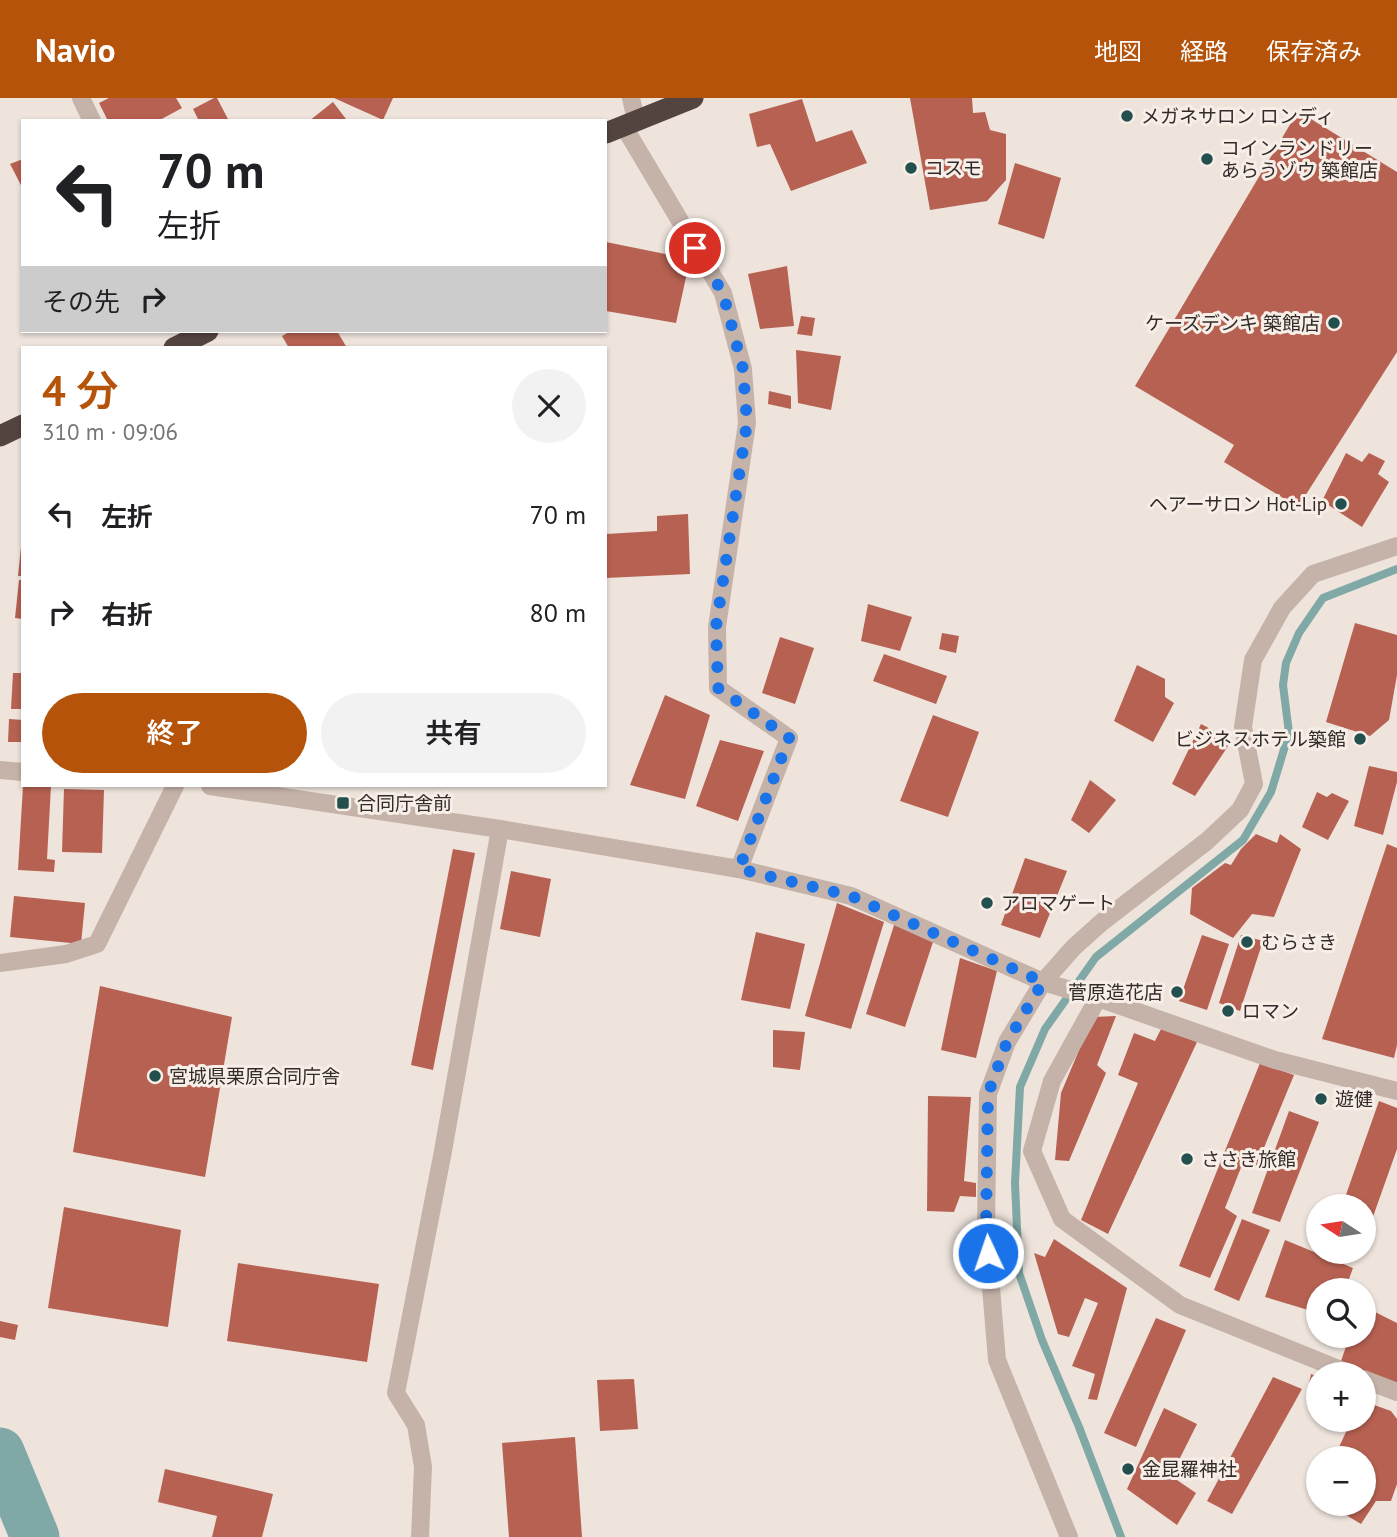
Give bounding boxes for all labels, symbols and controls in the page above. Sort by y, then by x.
text: Navio [35,28,115,71]
text: 地図 [1094,36,1142,67]
text: 経路 [1180,36,1228,67]
text: 保存済み [1266,36,1362,67]
place label: メガネサロン ロンディ [1141,104,1335,128]
marker: メガネサロン ロンディ [1119,108,1135,124]
place label: コインランドリー あらうゾウ 築館店 [1221,136,1378,182]
text: 70 m [157,138,264,202]
icon: left [42,147,133,238]
marker: コインランドリー あらうゾウ 築館店 [1199,151,1215,167]
place label: コスモ [925,156,982,180]
marker: コスモ [903,160,919,176]
text: 左折 [157,204,221,246]
pin [665,218,725,278]
icon: arrive [676,229,714,267]
icon: right [134,280,172,318]
text: その先 [42,285,120,318]
place label: ケーズデンキ 築館店 [1145,311,1320,335]
marker: ケーズデンキ 築館店 [1326,315,1342,331]
text: 4 分 [42,363,118,418]
button: close [512,369,586,443]
text: 310 m · 09:06 [42,417,178,446]
place label: ヘアーサロン Hot-Lip [1149,492,1327,516]
icon: left [42,495,80,533]
marker: ヘアーサロン Hot-Lip [1333,496,1349,512]
text: 70 m [530,498,586,531]
text: 左折 [101,500,153,533]
icon: right [42,593,80,631]
text: 80 m [530,596,586,629]
text: 右折 [101,598,153,631]
button: 終了 [42,693,307,773]
button: 共有 [321,693,586,773]
place label: ビジネスホテル築館 [1175,727,1346,751]
marker: ビジネスホテル築館 [1352,731,1368,747]
place label: 合同庁舎前 [357,791,452,815]
marker: 合同庁舎前 [335,795,351,811]
place label: アロマゲート [1001,891,1115,915]
marker: アロマゲート [979,895,995,911]
place label: むらさき [1261,930,1337,954]
marker: むらさき [1239,934,1255,950]
place label: 菅原造花店 [1068,980,1163,1004]
marker: 菅原造花店 [1169,984,1185,1000]
place label: ロマン [1242,999,1299,1023]
marker: ロマン [1220,1003,1236,1019]
place label: 宮城県栗原合同庁舎 [169,1064,340,1088]
marker: 宮城県栗原合同庁舎 [147,1068,163,1084]
place label: 遊健 [1335,1087,1373,1111]
marker: 遊健 [1313,1091,1329,1107]
place label: ささき旅館 [1201,1147,1296,1171]
marker: ささき旅館 [1179,1151,1195,1167]
north arrow [1306,1194,1376,1264]
map controls [1306,1194,1376,1516]
position arrow [951,1216,1025,1290]
button: search [1306,1278,1376,1348]
button: + [1306,1362,1376,1432]
button: − [1306,1446,1376,1516]
place label: 金昆羅神社 [1142,1457,1237,1481]
marker: 金昆羅神社 [1120,1461,1136,1477]

